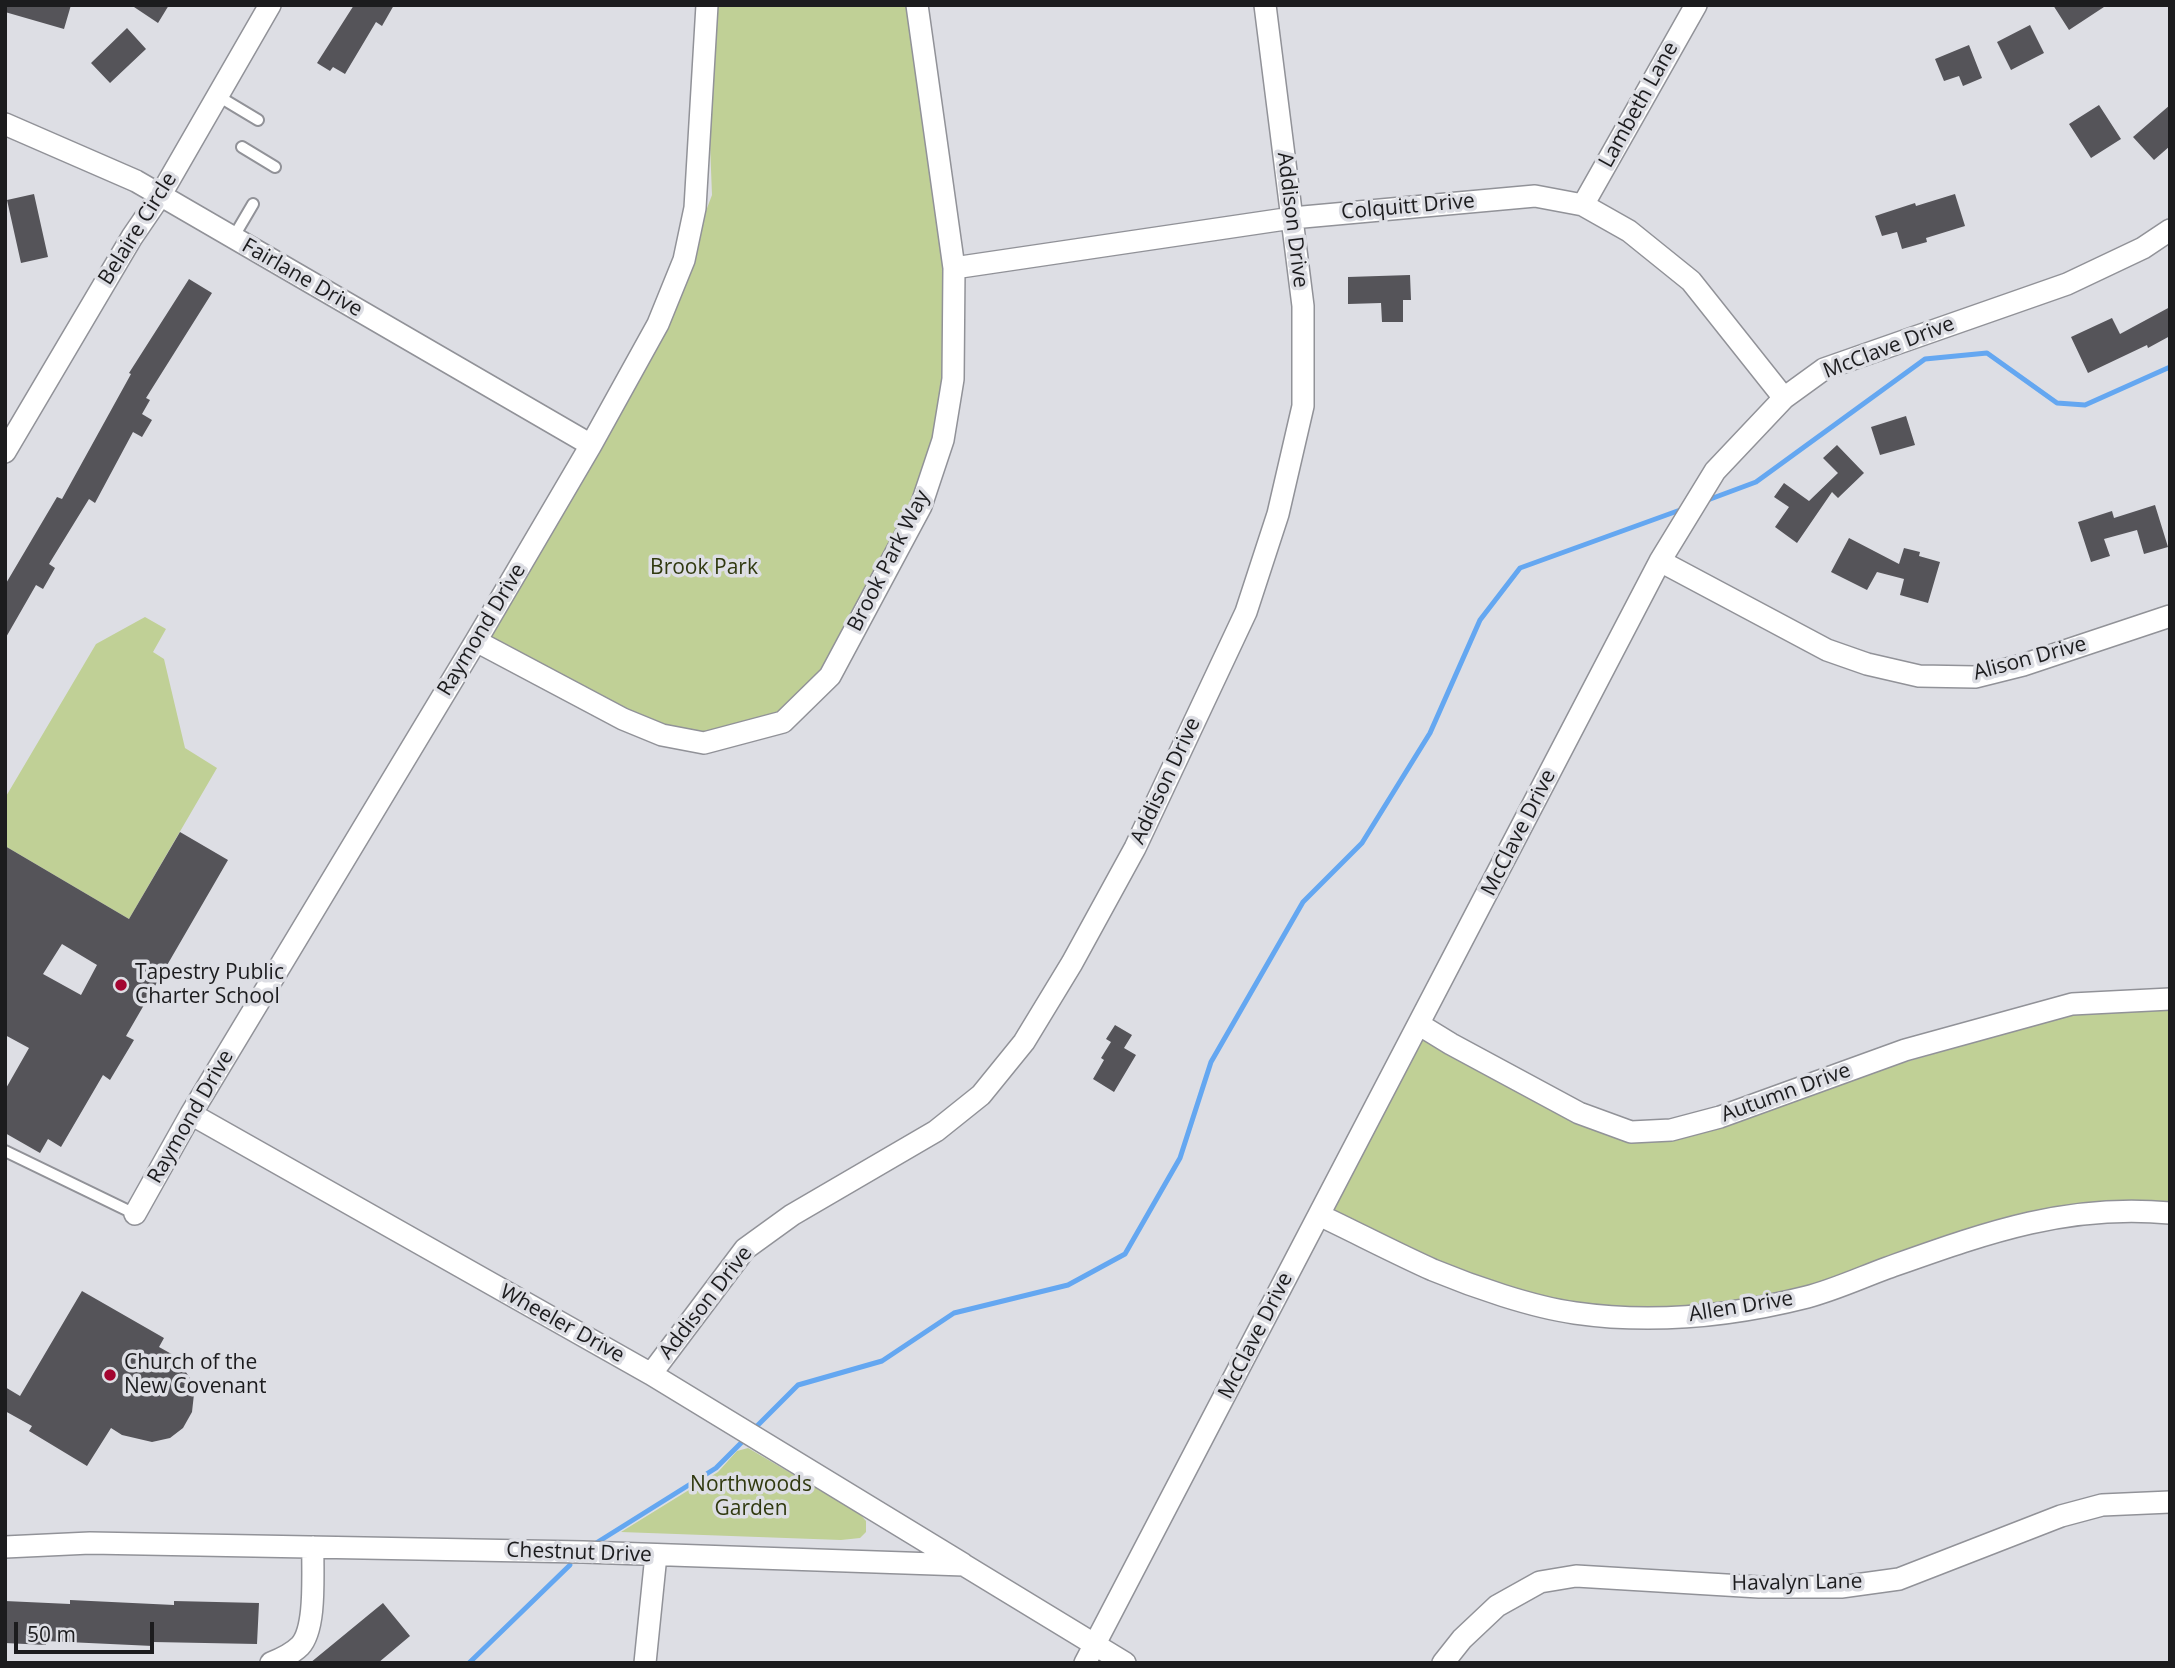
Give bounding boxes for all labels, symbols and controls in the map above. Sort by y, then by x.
street label: Lambeth Lane [1594,38,1684,172]
street label: Addison Drive [1271,151,1313,289]
street label: Belaire Circle [93,168,183,290]
street label: Colquitt Drive [1340,189,1476,225]
street label: Fairlane Drive [237,233,367,323]
street label: McClave Drive [1820,311,1958,385]
street label: Brook Park Way [843,486,935,636]
park label: Brook Park [650,555,758,581]
street label: Raymond Drive [433,559,531,701]
street label: Alison Drive [1971,632,2089,686]
street label: Addison Drive [1126,714,1206,848]
street label: McClave Drive [1476,766,1562,900]
place label: Tapestry Public Charter School [135,960,284,1010]
marker: Tapestry Public Charter School [113,977,129,993]
street label: Raymond Drive [143,1046,239,1188]
street label: Autumn Drive [1718,1058,1854,1128]
street label: Addison Drive [654,1241,758,1365]
street label: McClave Drive [1213,1269,1299,1403]
street label: Wheeler Drive [495,1279,629,1369]
street label: Allen Drive [1687,1286,1795,1328]
place label: Church of the New Covenant [124,1350,266,1400]
marker: Church of the New Covenant [102,1367,118,1383]
park label: Northwoods Garden [690,1472,812,1522]
street label: Chestnut Drive [506,1538,652,1568]
street label: Havalyn Lane [1731,1569,1863,1597]
scale bar [18,1608,158,1652]
text: 50 m [27,1620,76,1648]

